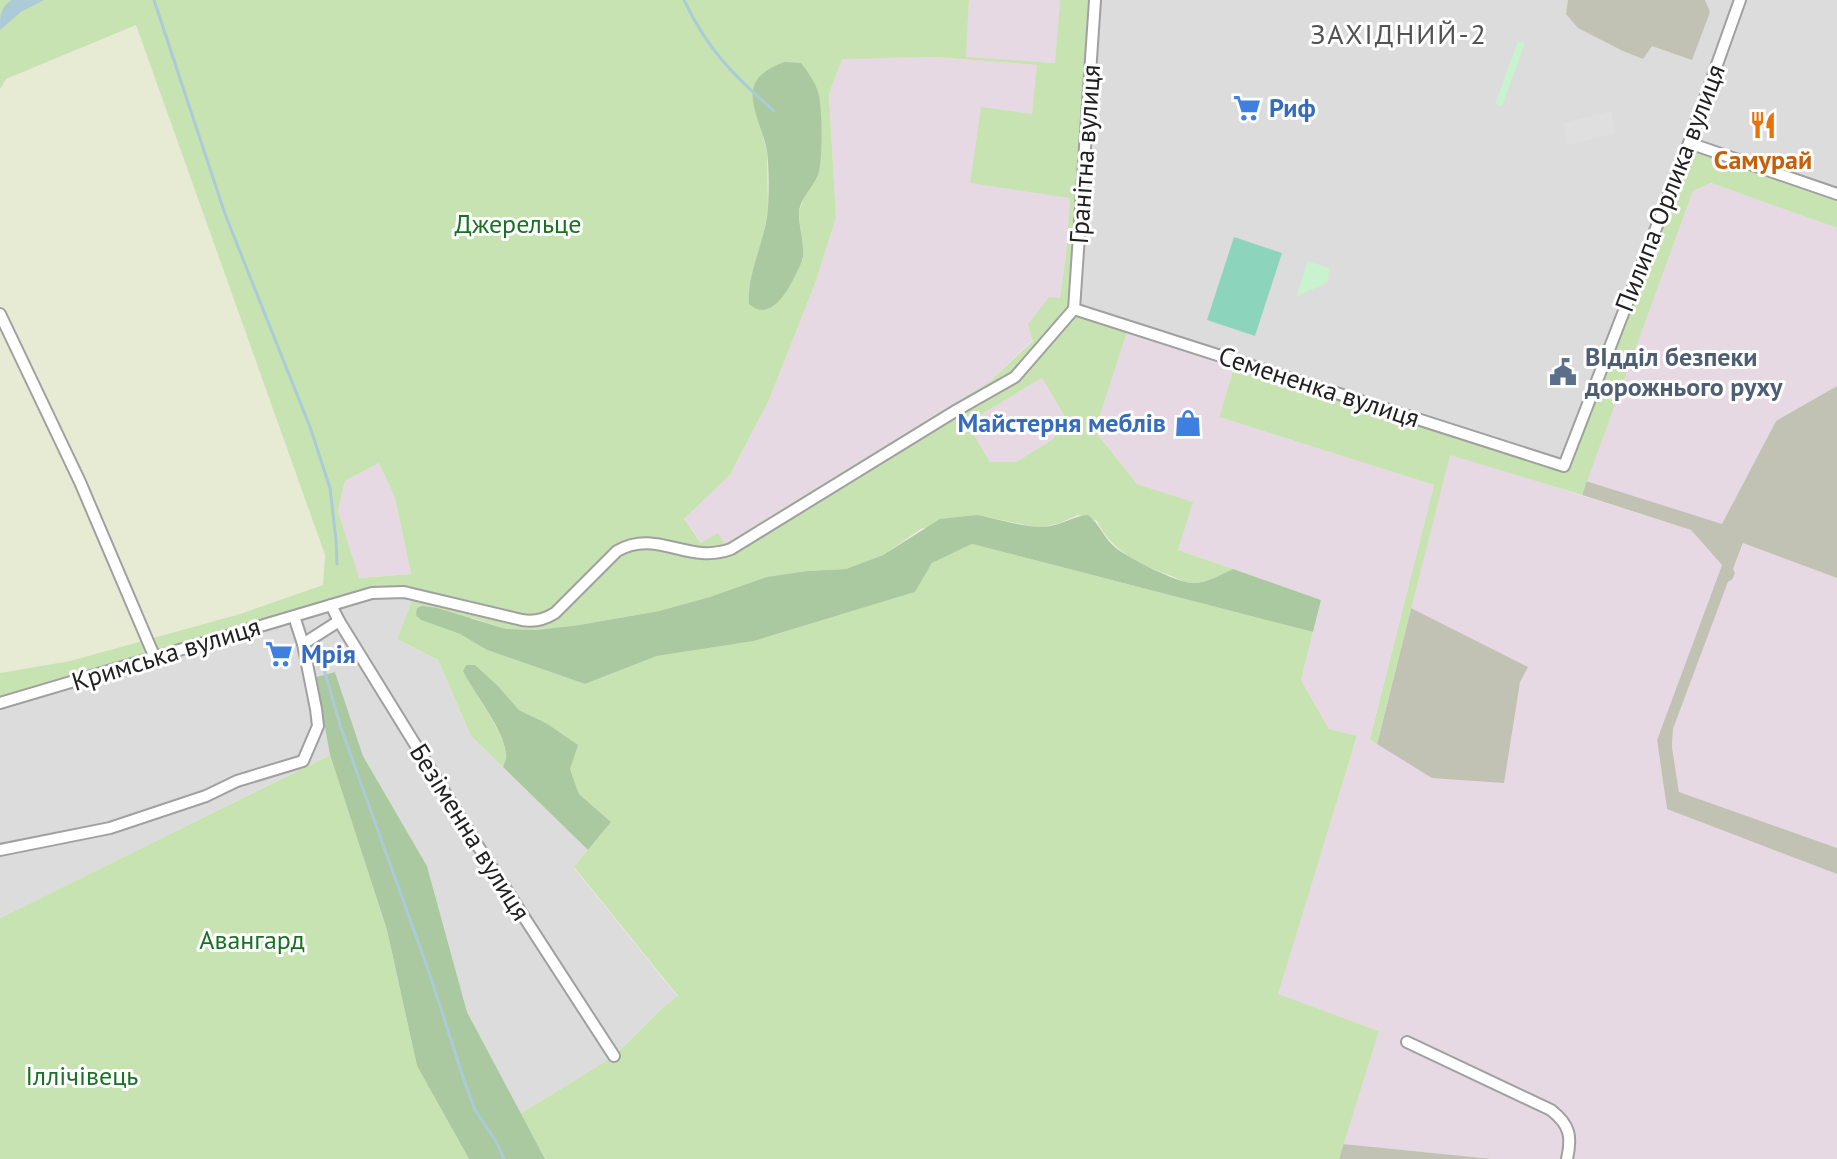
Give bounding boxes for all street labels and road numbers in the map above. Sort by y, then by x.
street label: Пилипа Орлика вулиця [1607,60,1732,316]
street label: Гранітна вулиця [1062,63,1107,245]
street label: Семененка вулиця [1215,338,1424,435]
street label: Кримська вулиця [68,609,264,698]
street label: Безіменна вулиця [403,737,538,926]

